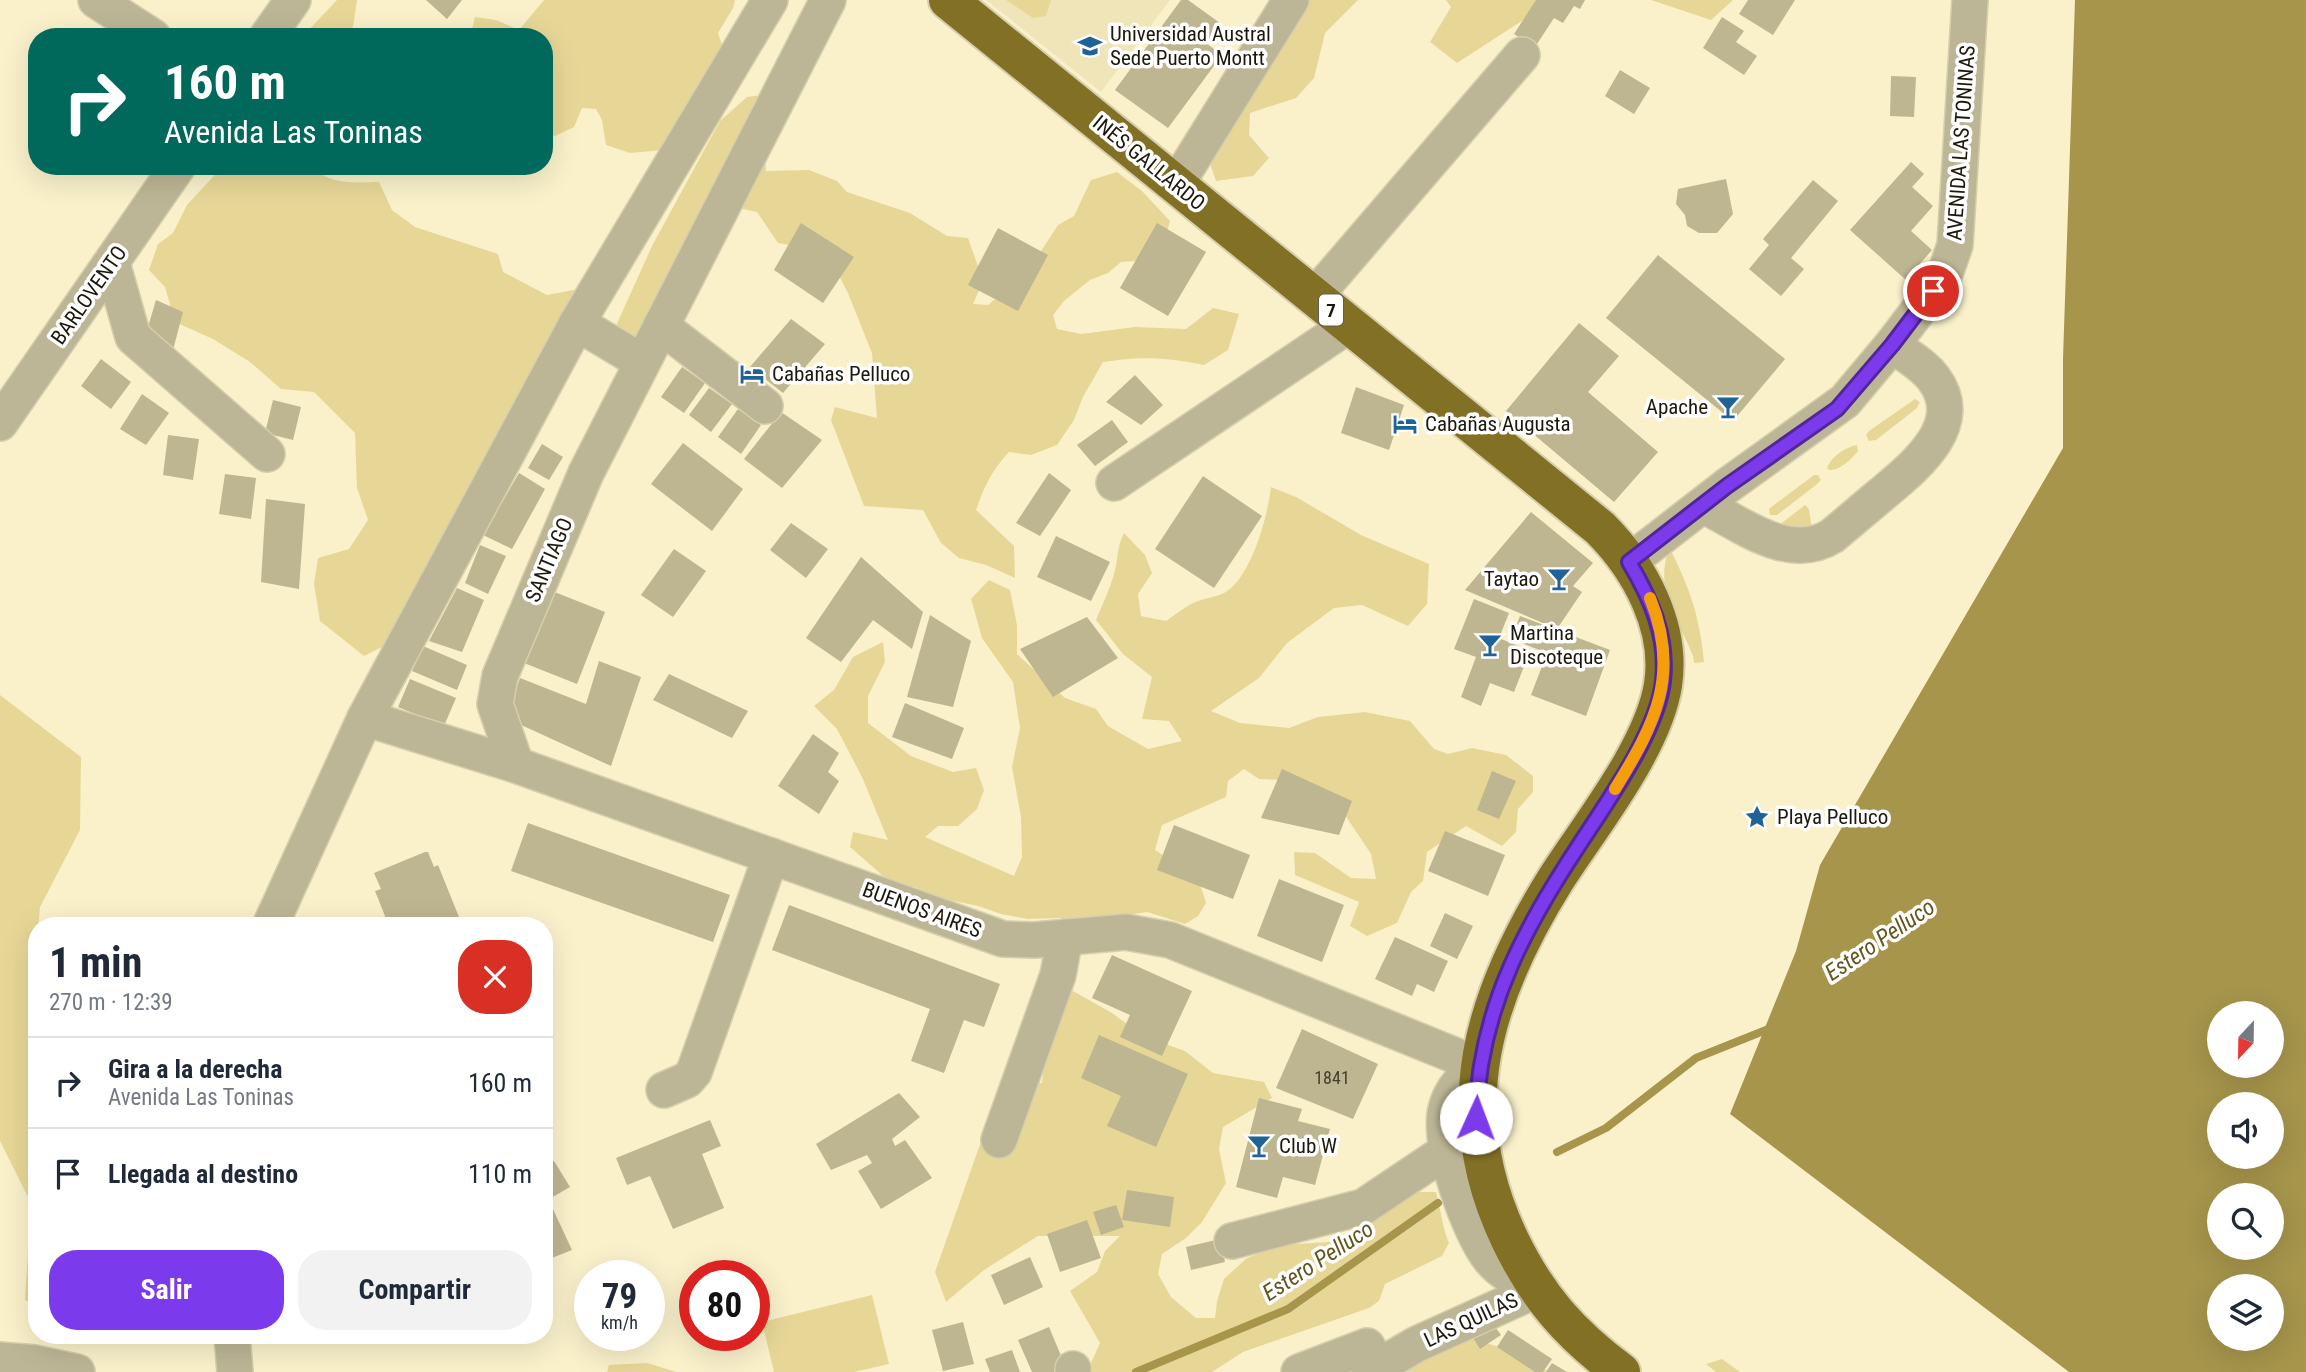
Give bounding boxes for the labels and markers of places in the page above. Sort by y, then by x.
place label: Universidad Austral Sede Puerto Montt [1110,22,1271,70]
school or university icon: Universidad Austral Sede Puerto Montt [1076,32,1104,60]
pin [1903,261,1963,321]
hotel icon: Cabañas Pelluco [738,360,766,388]
place label: Cabañas Pelluco [772,362,910,386]
bar icon: Apache [1714,393,1742,421]
place label: Apache [1646,395,1708,419]
hotel icon: Cabañas Augusta [1391,410,1419,438]
place label: Cabañas Augusta [1425,412,1571,436]
bar icon: Taytao [1545,565,1573,593]
place label: Taytao [1484,567,1539,591]
place label: Martina Discoteque [1510,621,1603,669]
bar icon: Martina Discoteque [1476,631,1504,659]
place icon: Playa Pelluco [1743,803,1771,831]
place label: Playa Pelluco [1777,805,1888,829]
bar icon: Club W [1245,1132,1273,1160]
place label: Club W [1279,1134,1337,1158]

